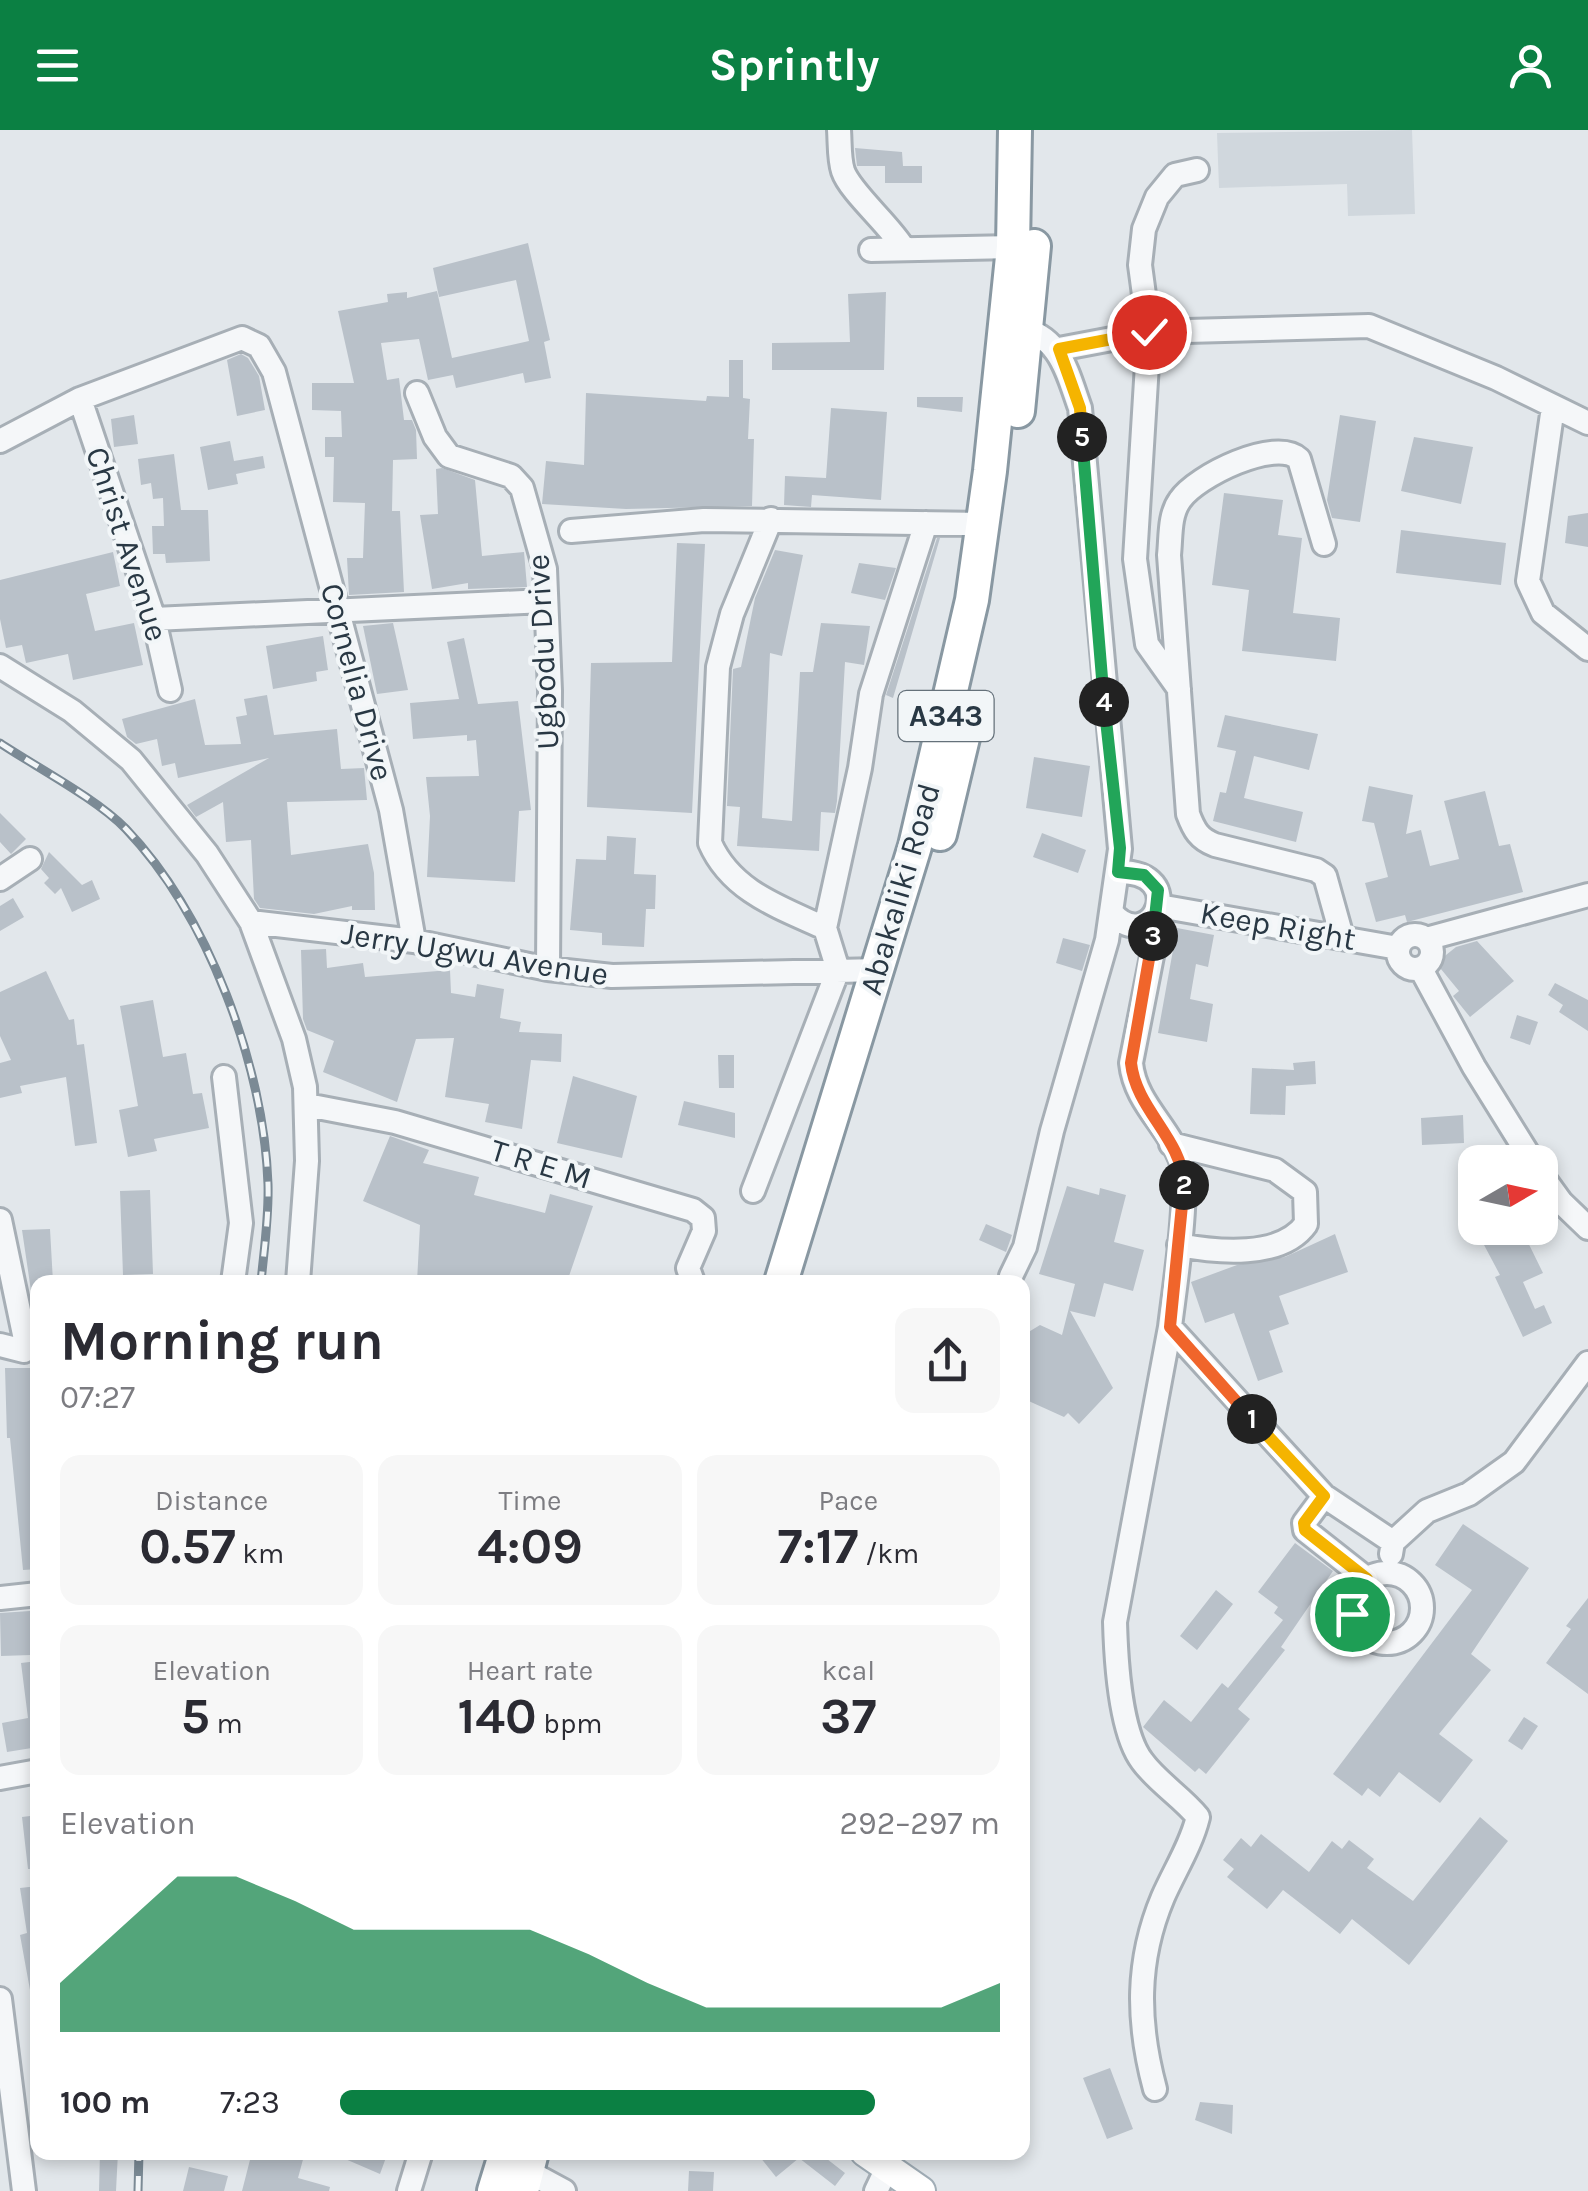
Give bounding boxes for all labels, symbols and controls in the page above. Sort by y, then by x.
icon: menu [30,38,85,93]
icon: person [1503,38,1558,93]
text: Sprintly [709,39,879,91]
pin [1107,290,1192,375]
icon: check [1122,305,1177,360]
pin: 5 [1057,412,1107,462]
text: 5 [1074,420,1090,453]
street label: Christ Avenue [78,442,176,646]
street label: Ugbodu Drive [519,553,567,751]
street label: Cornelia Drive [313,579,401,785]
pin: 4 [1079,677,1129,727]
text: 4 [1096,685,1112,718]
road number: A343 [898,691,994,741]
street label: Abakaliki Road [852,779,948,999]
street label: Keep Right [1197,894,1359,958]
pin: 3 [1128,911,1178,961]
street label: Jerry Ugwu Avenue [339,915,611,993]
text: 3 [1144,919,1162,952]
street label: T R E M [486,1131,596,1197]
north arrow [1458,1145,1558,1245]
map controls [1458,1145,1558,1245]
pin: 2 [1159,1160,1209,1210]
text: 2 [1176,1168,1192,1201]
button: share [895,1308,1000,1413]
text: Morning run [60,1309,384,1373]
text: 07:27 [60,1379,135,1416]
pin: 1 [1227,1394,1277,1444]
text: 1 [1247,1402,1257,1435]
text: Distance [155,1484,268,1517]
text: Time [499,1484,561,1517]
text: Pace [818,1484,878,1517]
text: 0.57 [139,1517,236,1576]
text: 4:09 [477,1517,583,1576]
text: 7:17 [777,1517,859,1576]
text: km [236,1537,284,1570]
text: /km [859,1537,919,1570]
pin [1310,1572,1395,1657]
icon: arrive [1325,1587,1380,1642]
text: Elevation [152,1654,271,1687]
text: Heart rate [467,1654,593,1687]
text: kcal [822,1654,875,1687]
text: 5 [181,1687,210,1746]
text: 140 [457,1687,537,1746]
text: 37 [820,1687,876,1746]
text: m [210,1707,243,1740]
text: bpm [537,1707,603,1740]
text: Elevation [60,1805,195,1842]
text: 292–297 m [840,1805,1000,1842]
text: 100 m [60,2084,150,2121]
text: 7:23 [220,2084,280,2121]

